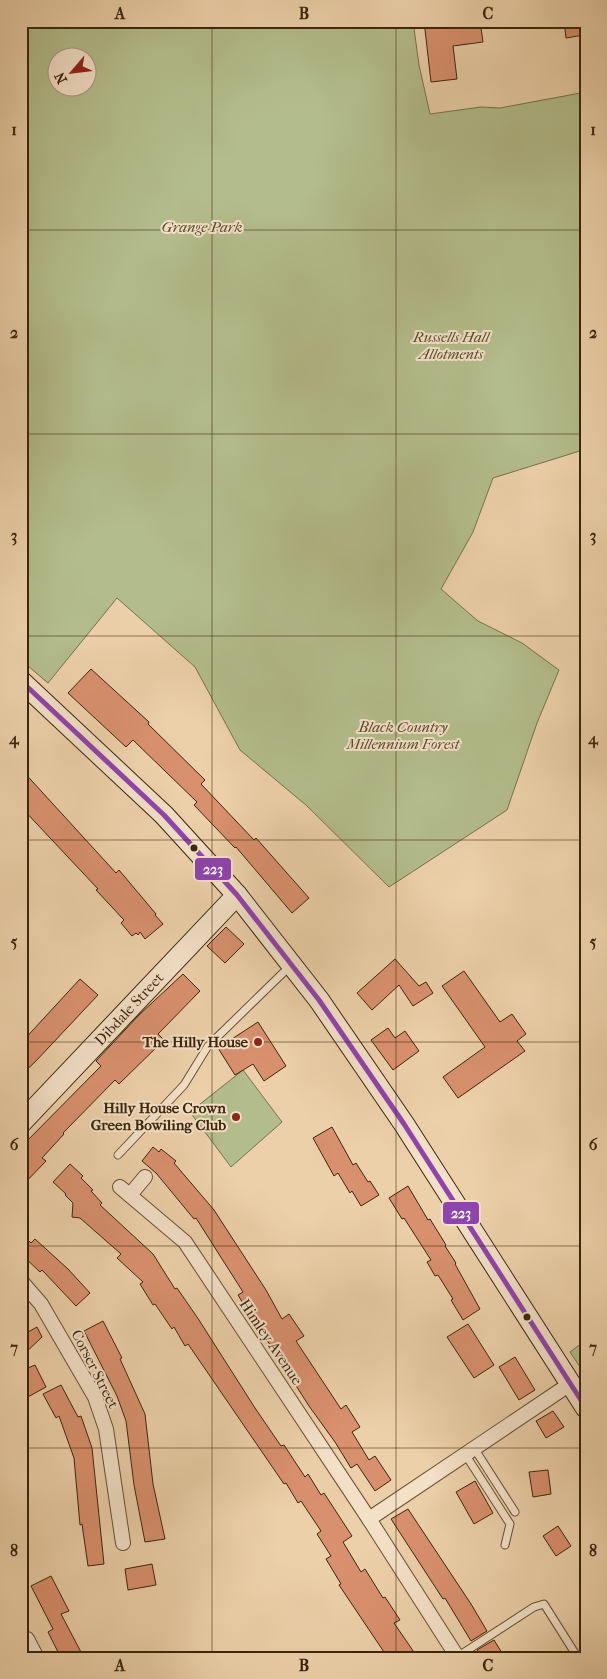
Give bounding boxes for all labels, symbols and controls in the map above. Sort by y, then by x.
text: A [114,4,126,23]
text: B [299,4,309,23]
text: C [483,4,494,23]
north arrow [48,48,98,98]
text: N [51,69,71,87]
text: 1 [11,120,17,139]
text: 1 [590,120,596,139]
park label: Grange Park [162,218,243,236]
text: 2 [10,323,18,342]
text: 2 [589,323,597,342]
park label: Russells Hall Allotments [412,328,491,363]
text: 3 [11,526,17,546]
text: 3 [590,526,596,546]
park label: Black Country Millennium Forest [346,718,461,753]
text: 4 [8,729,20,749]
text: 4 [587,729,599,749]
unlabelled marker [189,843,199,853]
line badge: 223 [194,857,232,881]
text: 223 [203,861,223,878]
text: 5 [11,932,18,951]
text: 5 [590,932,597,951]
street label: Dibdale Street [91,968,168,1049]
place label: The Hilly House [142,1033,249,1051]
marker: The Hilly House [252,1036,264,1048]
place label: Hilly House Crown Green Bowiling Club [91,1099,226,1134]
marker: Hilly House Crown Green Bowiling Club [230,1111,242,1123]
text: 6 [10,1135,19,1154]
text: 6 [589,1135,598,1154]
line badge: 223 [442,1201,480,1225]
text: 223 [451,1205,471,1222]
street label: Himley Avenue [236,1296,307,1389]
unlabelled marker [522,1312,532,1322]
street label: Corser Street [67,1327,123,1412]
text: 7 [9,1338,18,1357]
text: 7 [588,1338,597,1357]
text: 8 [10,1541,18,1560]
text: 8 [589,1541,597,1560]
text: A [114,1656,126,1675]
text: B [299,1656,309,1675]
text: C [483,1656,494,1675]

